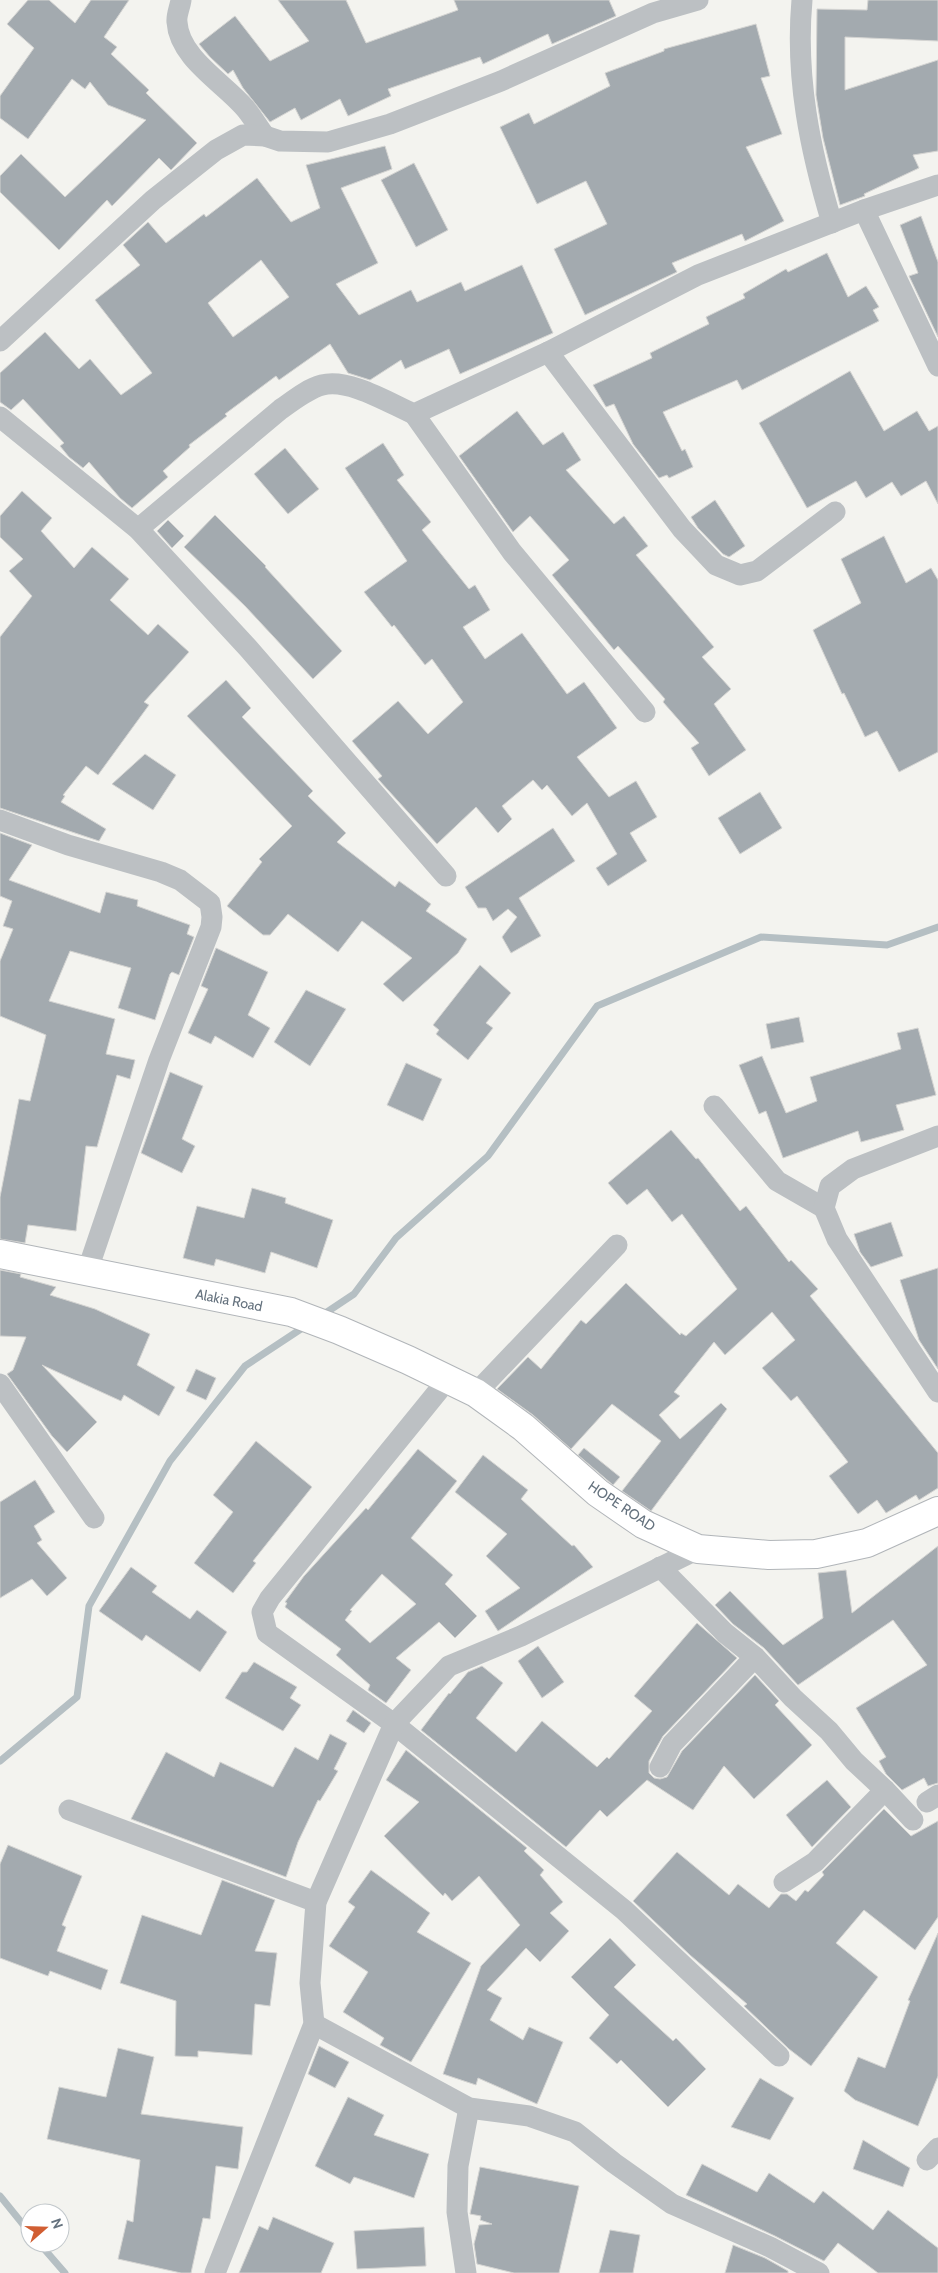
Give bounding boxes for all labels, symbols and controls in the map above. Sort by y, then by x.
street label: Alakia Road [194,1285,264,1315]
street label: HOPE ROAD [585,1477,659,1535]
north arrow [20,2203,70,2253]
text: N [47,2216,67,2231]

